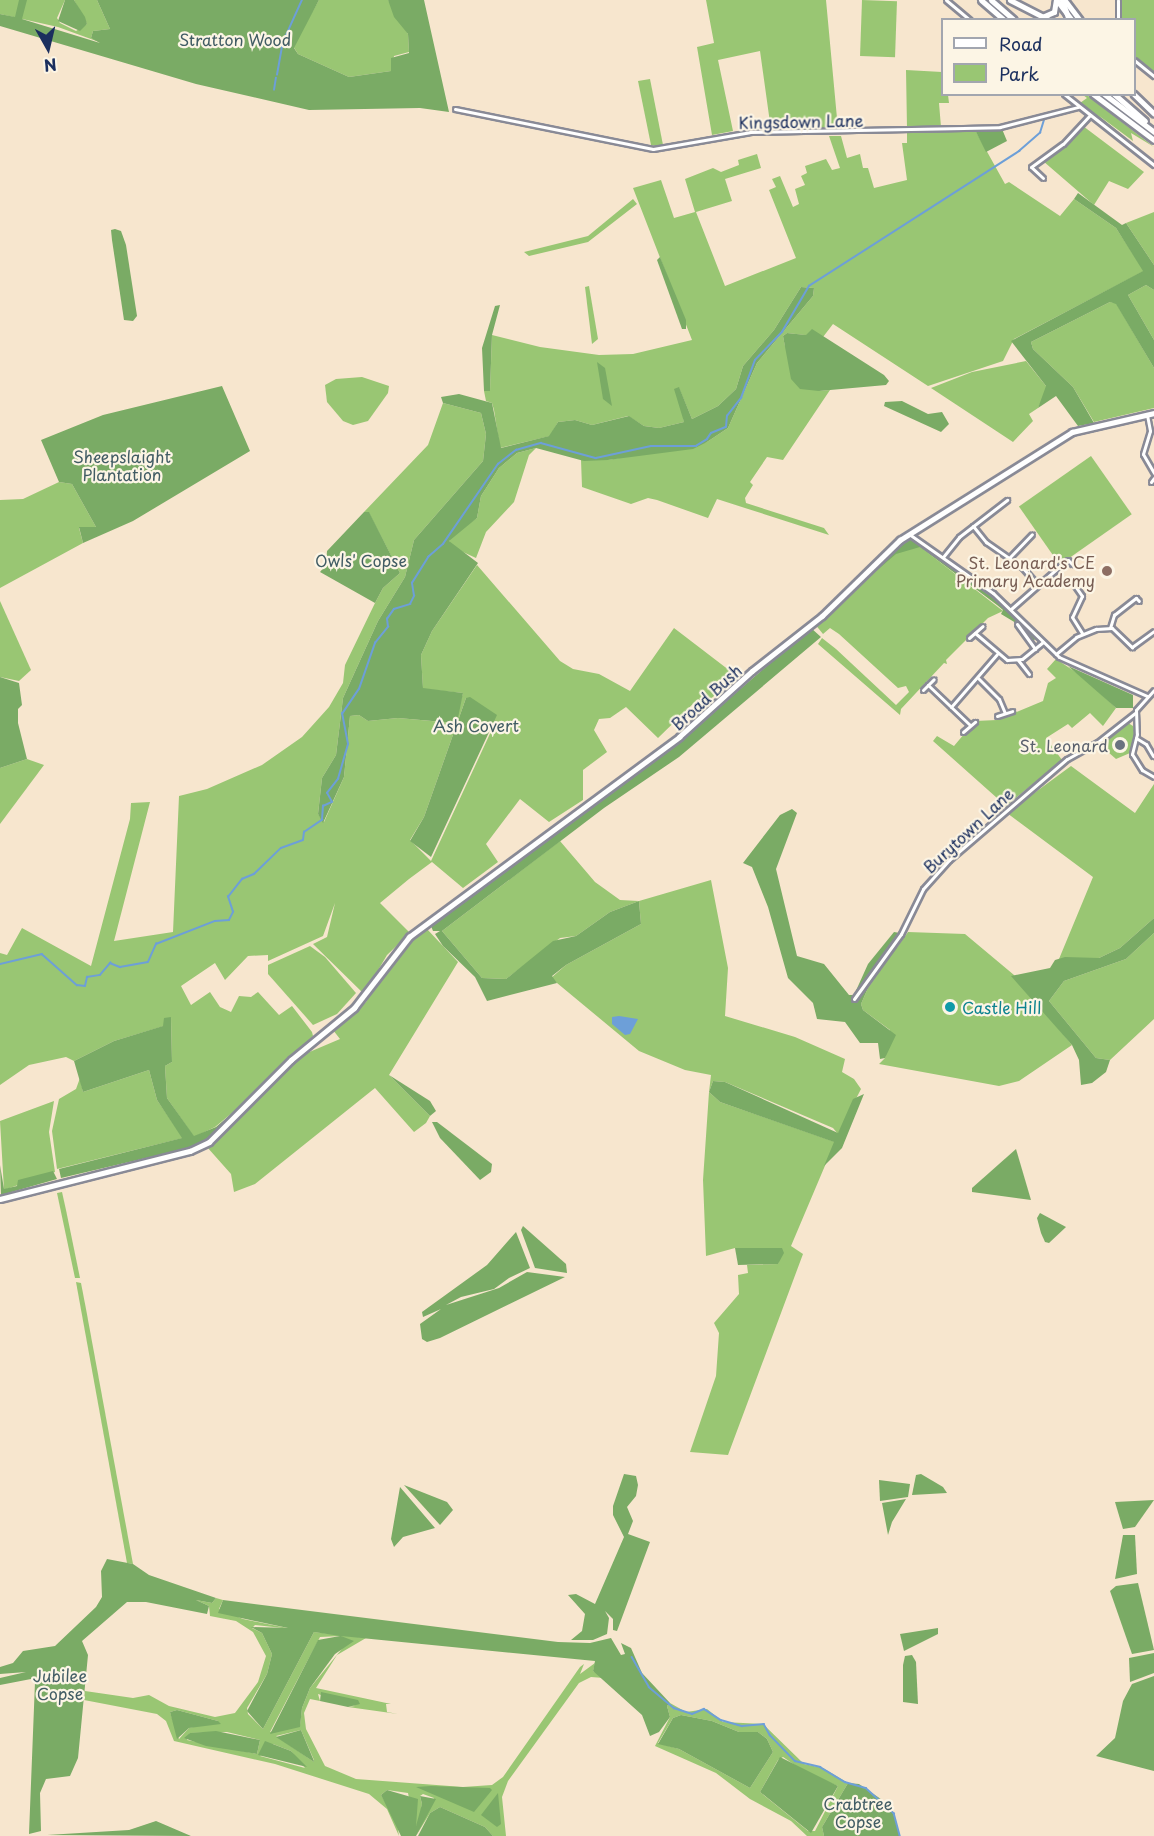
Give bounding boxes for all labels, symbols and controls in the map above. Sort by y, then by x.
north arrow [18,18,78,78]
legend [941,18,1136,96]
park label: Stratton Wood [179,29,291,49]
text: Road [999,30,1043,57]
text: N [43,53,58,79]
text: Park [999,60,1039,87]
street label: Kingsdown Lane [739,110,863,132]
park label: Sheepslaight Plantation [73,446,171,484]
park label: Owls' Copse [315,550,407,570]
place label: St. Leonard's CE Primary Academy [955,552,1095,590]
marker: St. Leonard's CE Primary Academy [1100,564,1114,578]
street label: Broad Bush [667,660,745,734]
park label: Ash Covert [433,715,519,735]
place label: St. Leonard [1020,735,1108,755]
marker: St. Leonard [1113,738,1127,752]
street label: Burytown Lane [919,784,1017,876]
place label: Castle Hill [962,997,1042,1017]
marker: Castle Hill [943,1000,957,1014]
park label: Jubilee Copse [33,1665,87,1703]
park label: Crabtree Copse [823,1793,893,1831]

